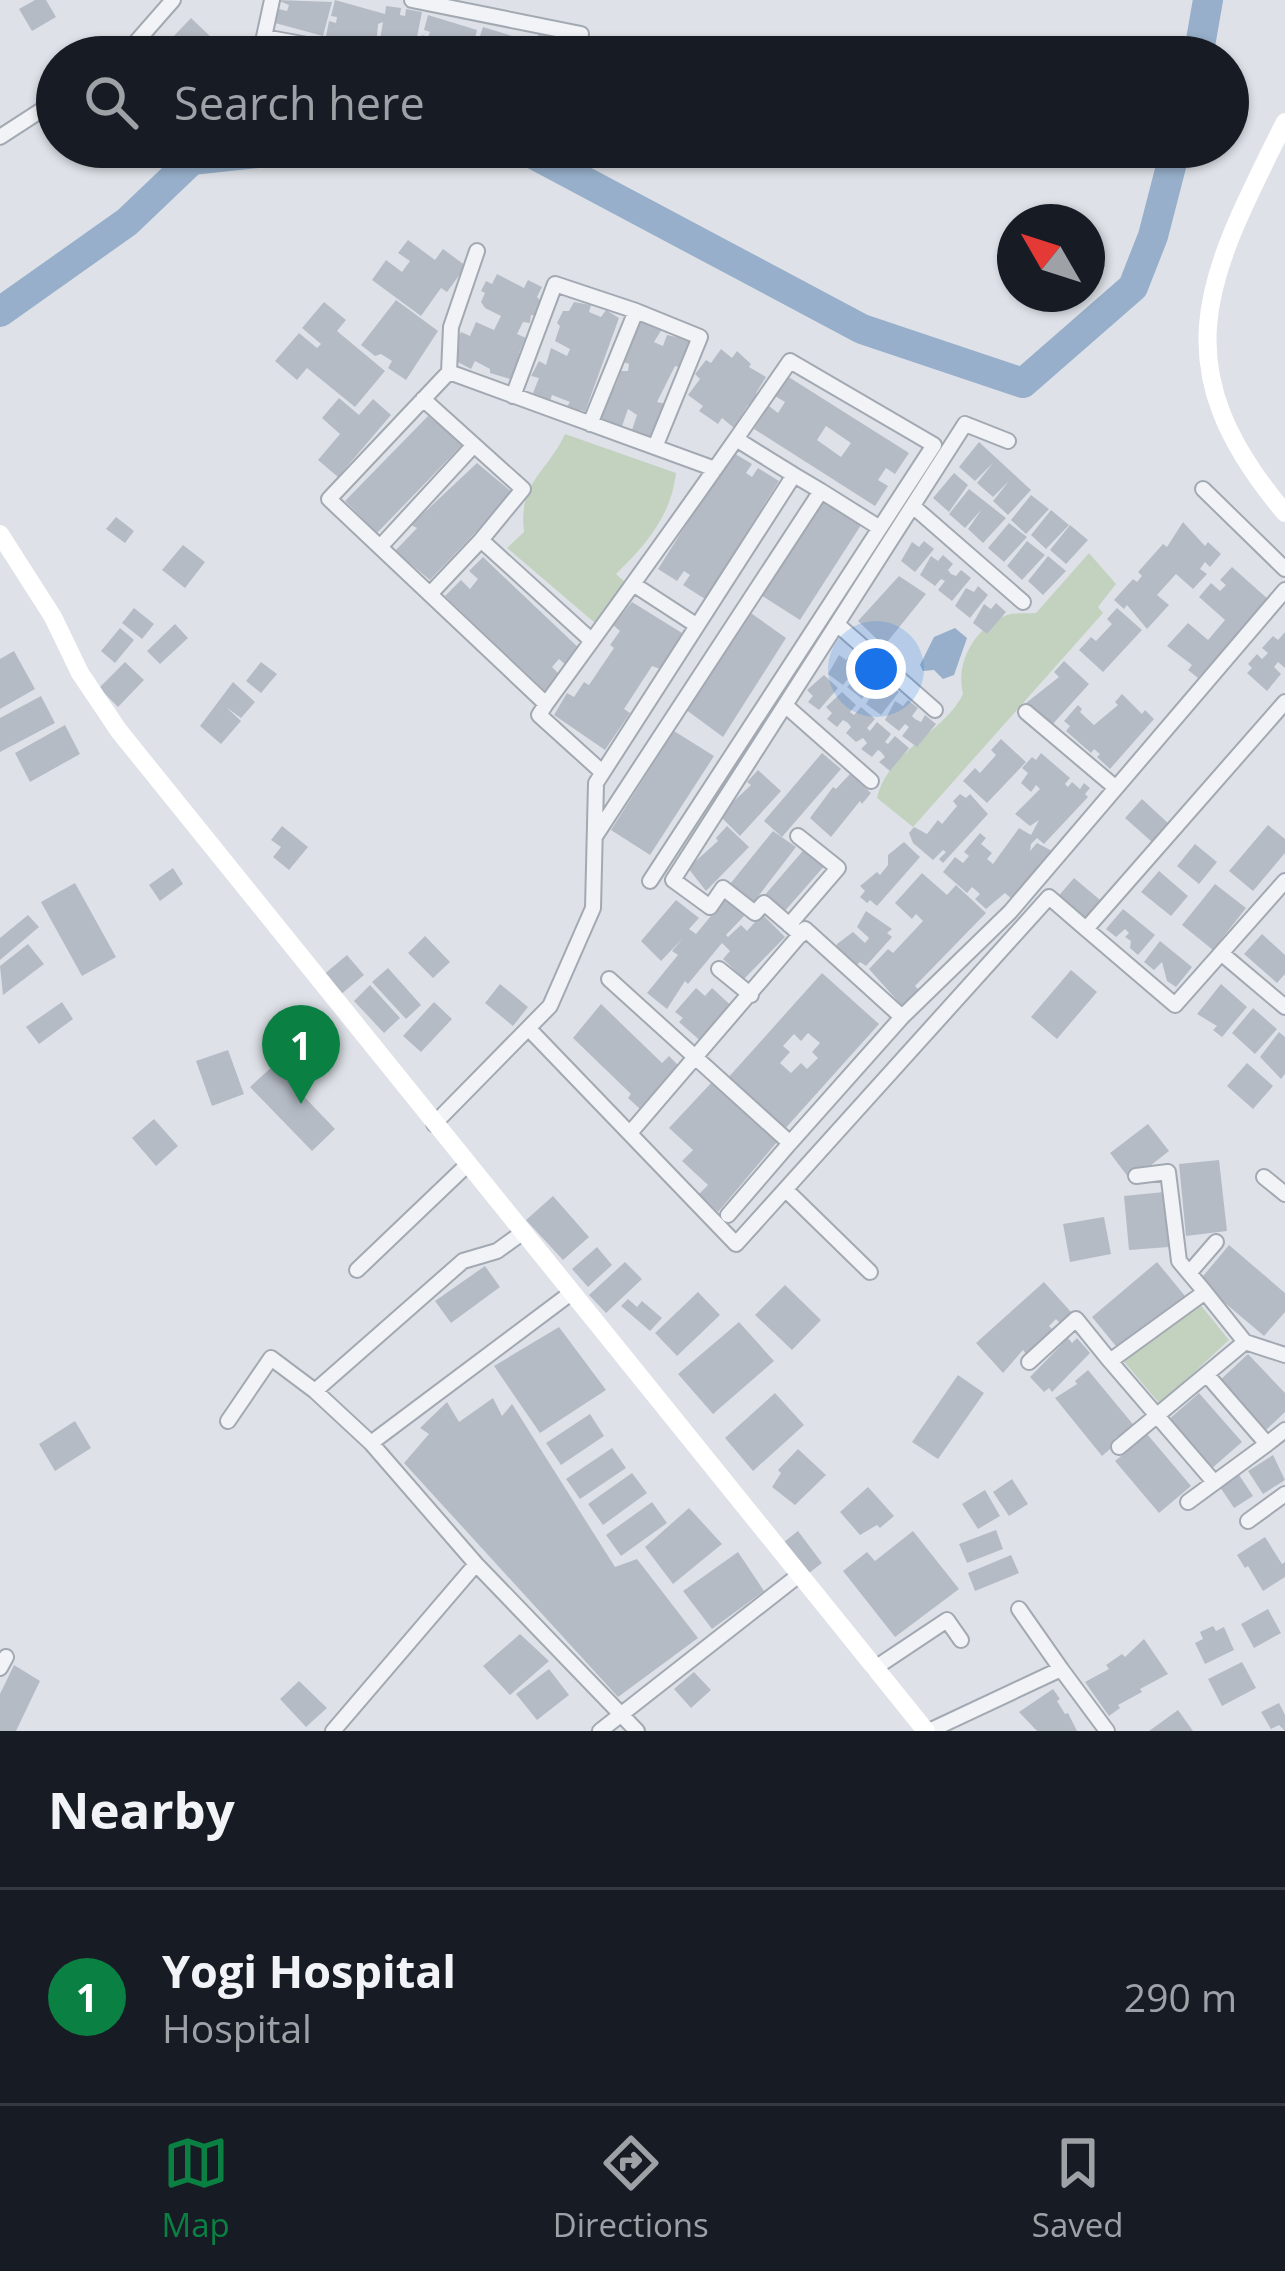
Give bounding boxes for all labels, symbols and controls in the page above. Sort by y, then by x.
search box [36,36,1249,168]
icon: search [78,69,144,135]
text: Search here [174,72,425,133]
north arrow [997,204,1105,312]
your location [846,639,906,699]
pin: 1 [262,1005,340,1104]
text: Nearby [48,1774,235,1844]
text: Yogi Hospital [162,1940,456,2001]
text: 1 [76,1970,98,2023]
text: 290 m [1124,1970,1237,2023]
text: Hospital [162,2001,312,2054]
tab: Map [162,2130,230,2247]
tab: Directions [553,2130,709,2247]
tab: Saved [1032,2130,1123,2247]

